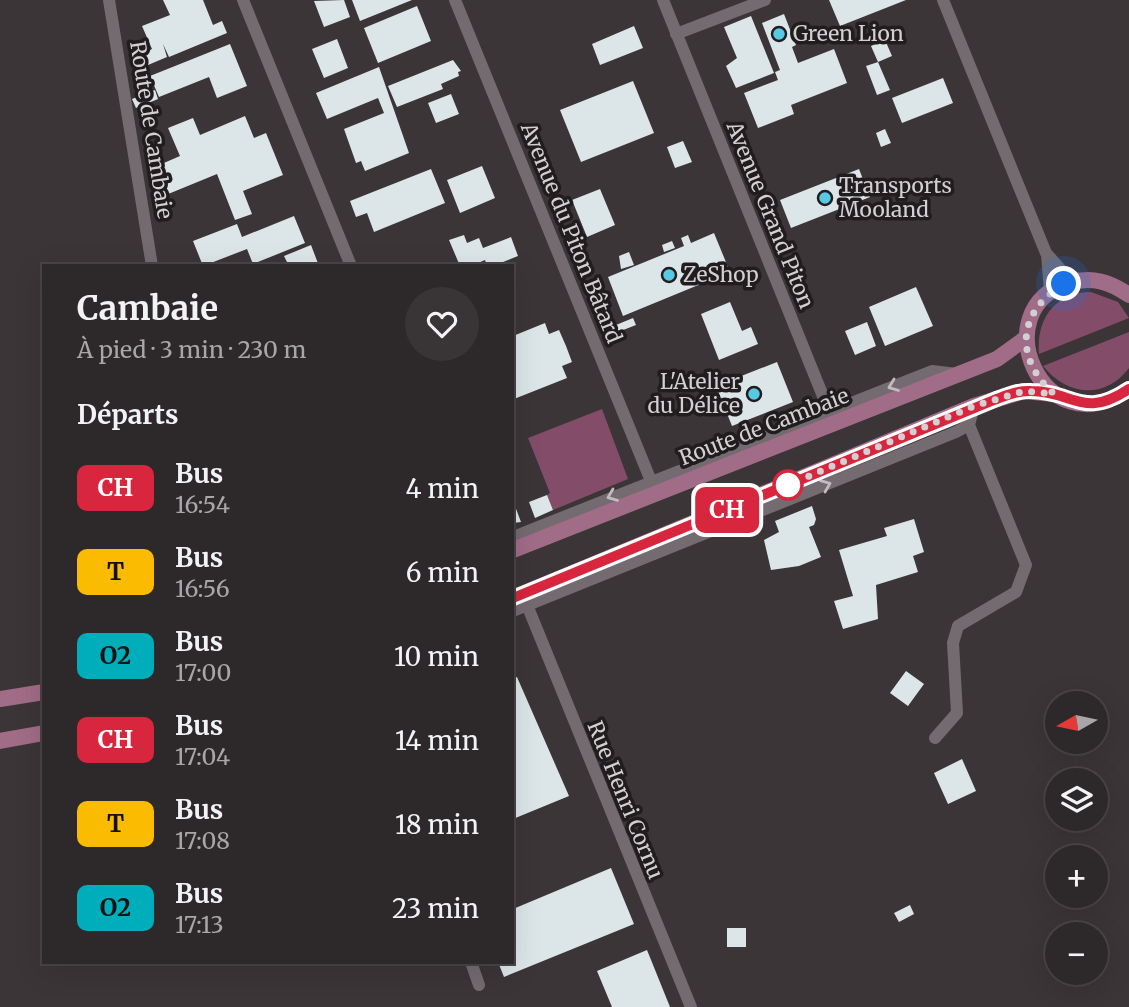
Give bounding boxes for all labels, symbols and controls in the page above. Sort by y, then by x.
place label: Green Lion [793,20,904,47]
marker: Green Lion [771,26,787,42]
street label: Route de Cambaie [124,39,179,221]
street label: Avenue Grand Piton [720,116,820,312]
street label: Avenue du Piton Bâtard [515,118,628,347]
place label: Transports Mooland [839,172,952,223]
marker: Transports Mooland [817,190,833,206]
place label: ZeShop [683,261,759,288]
your location [1046,266,1081,301]
marker: ZeShop [661,267,677,283]
button: heart [405,287,479,361]
text: Cambaie [77,288,218,329]
text: À pied · 3 min · 230 m [77,335,306,364]
place label: L'Atelier du Délice [647,368,740,419]
one-way arrow [887,378,899,392]
street label: Route de Cambaie [675,382,853,471]
marker: L'Atelier du Délice [746,386,762,402]
text: Départs [77,398,178,431]
text: Bus [175,457,223,490]
unlabelled marker [773,470,803,500]
text: CH [98,472,133,503]
text: 4 min [405,472,479,505]
one-way arrow [819,479,831,493]
line badge: CH [696,487,758,533]
one-way arrow [607,488,619,502]
text: 16:54 [175,490,230,519]
text: CH [709,494,745,525]
text: Bus [175,541,223,574]
text: T [107,556,124,587]
text: 6 min [406,556,479,589]
text: 16:56 [175,574,230,603]
text: Bus [175,625,223,658]
text: O2 [100,640,131,671]
text: 10 min [394,640,479,673]
text: 17:00 [175,658,231,687]
north arrow [1045,691,1108,754]
map controls [1045,691,1108,985]
text: Bus [175,709,223,742]
street label: Rue Henri Cornu [582,717,669,883]
text: CH [98,724,133,755]
text: 14 min [395,724,479,757]
text: 17:04 [175,742,230,771]
button: layers [1045,768,1108,831]
text: Bus [175,793,223,826]
text: T [107,808,124,839]
text: 18 min [395,808,479,841]
text: 17:08 [175,826,230,855]
button: + [1045,845,1108,908]
text: Bus [175,877,223,910]
text: O2 [100,892,131,923]
text: 23 min [392,892,479,925]
text: 17:13 [175,910,224,939]
button: − [1045,922,1108,985]

